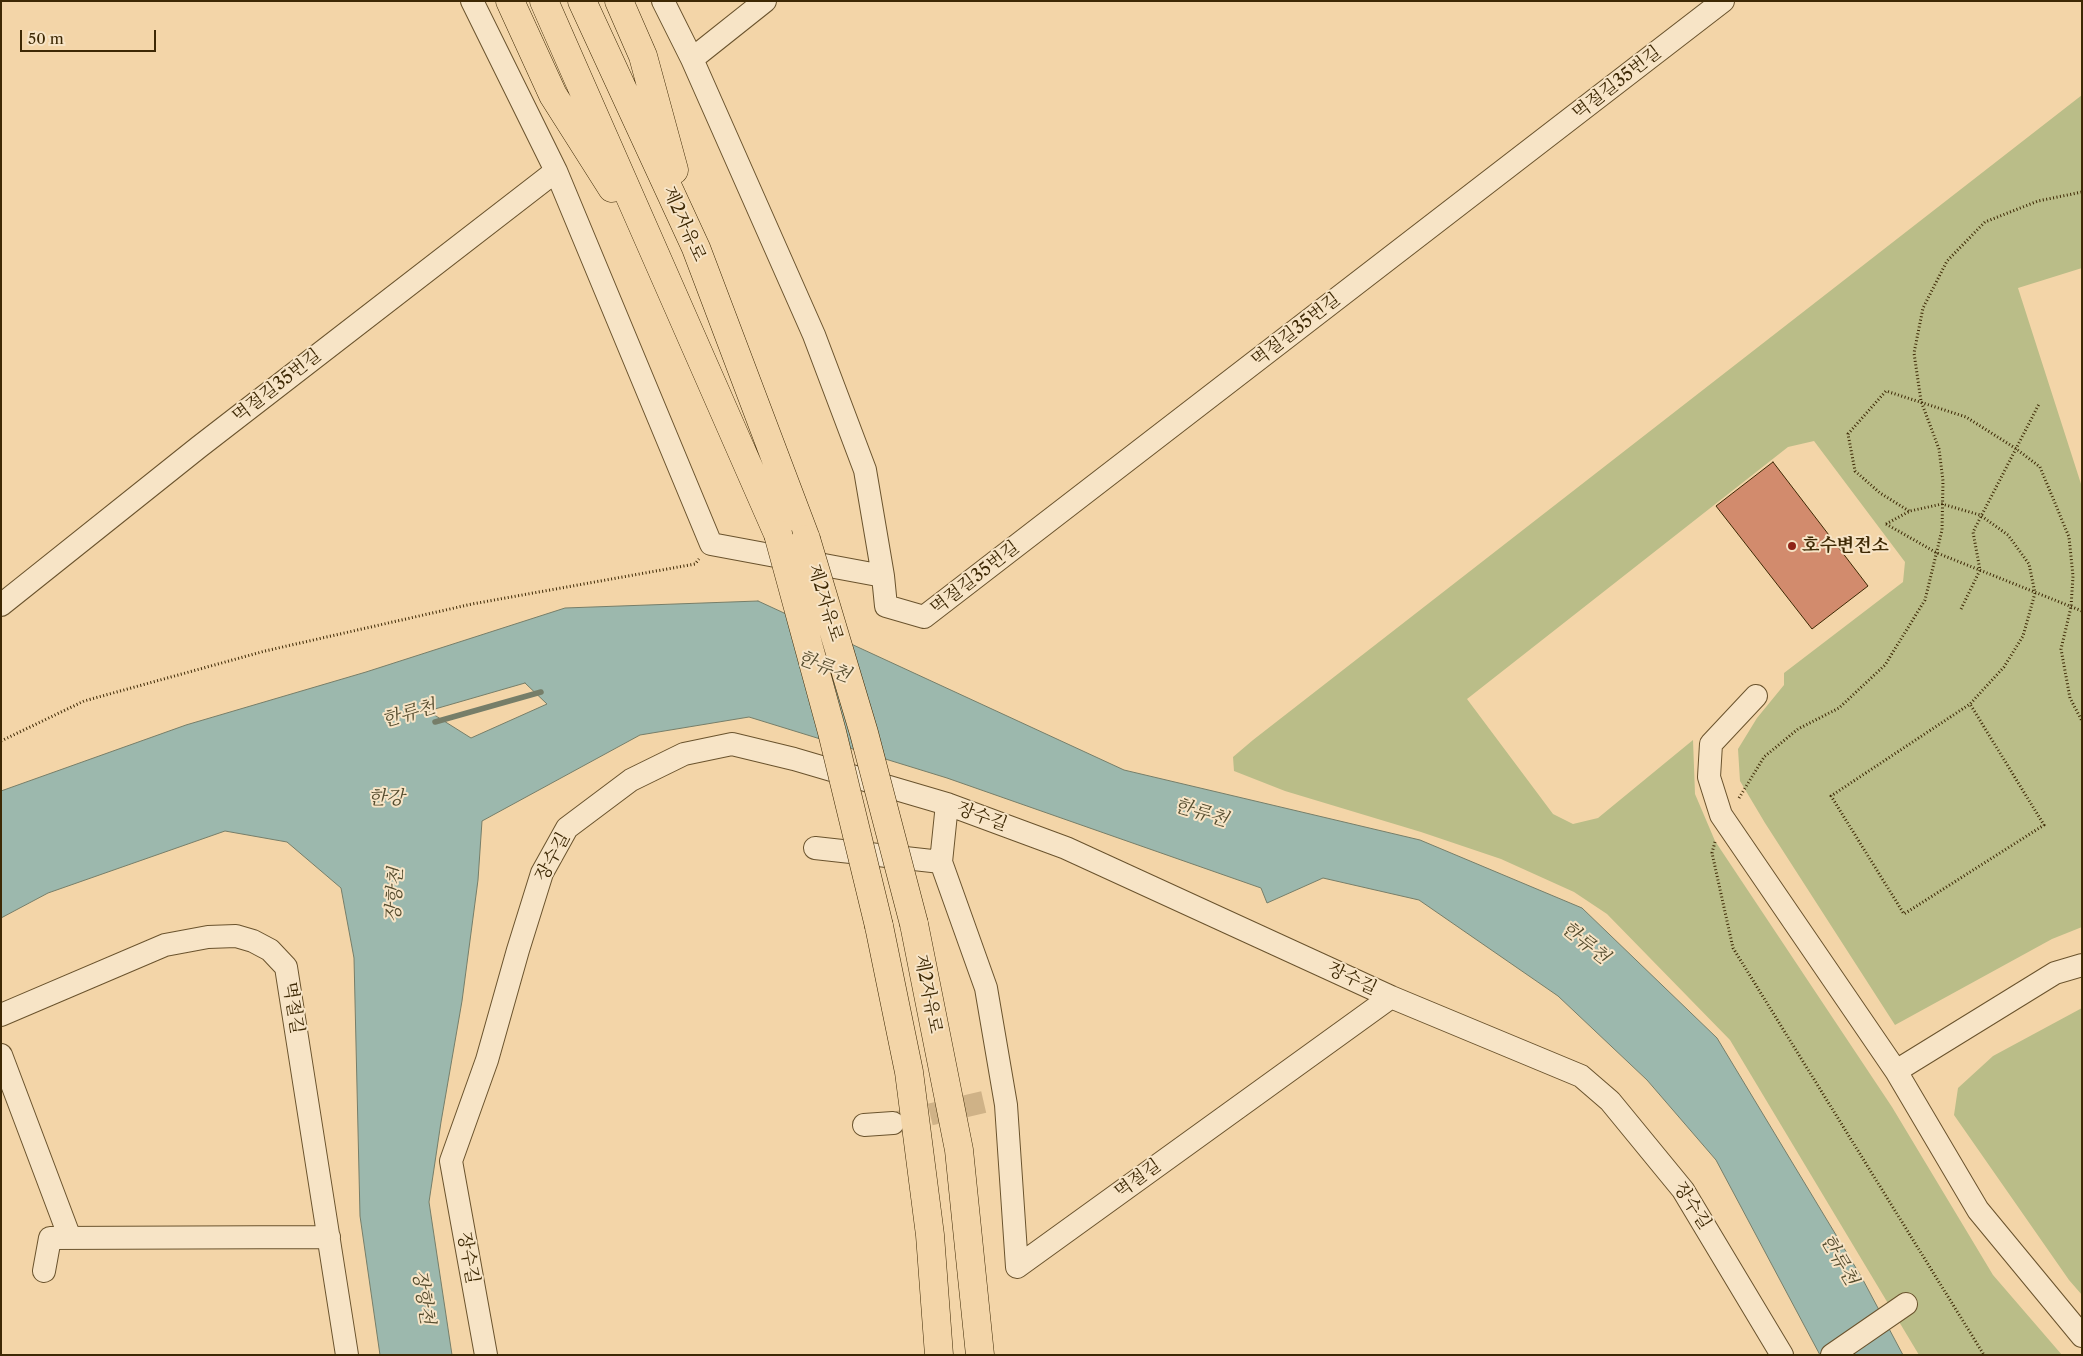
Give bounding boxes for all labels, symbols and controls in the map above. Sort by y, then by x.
scale bar [22,20,159,52]
text: 50 m [28,29,64,48]
street label: 멱절길35번길 [1568,42,1666,124]
street label: 제2자유로 [658,183,710,265]
street label: 멱절길35번길 [1247,289,1345,371]
street label: 멱절길35번길 [228,345,326,427]
place label: 호수변전소 [1802,535,1889,557]
street label: 멱절길35번길 [926,537,1024,619]
marker: 호수변전소 [1786,540,1798,552]
street label: 제2자유로 [803,562,847,644]
water label: 한류천 [794,646,854,688]
water label: 한류천 [379,695,439,733]
water label: 한강 [368,788,404,810]
water label: 한류천 [1171,794,1231,832]
street label: 장수길 [954,798,1010,836]
street label: 장수길 [531,829,575,885]
water label: 장항천 [382,867,408,923]
water label: 한류천 [1556,917,1614,969]
street label: 제2자유로 [910,953,946,1035]
street label: 장수길 [1324,958,1380,1000]
street label: 멱절길 [278,981,308,1035]
street label: 멱절길 [1111,1155,1165,1203]
street label: 장수길 [1669,1178,1715,1234]
street label: 장수길 [453,1230,483,1286]
water label: 한류천 [1815,1230,1863,1290]
water label: 장항천 [407,1268,439,1326]

